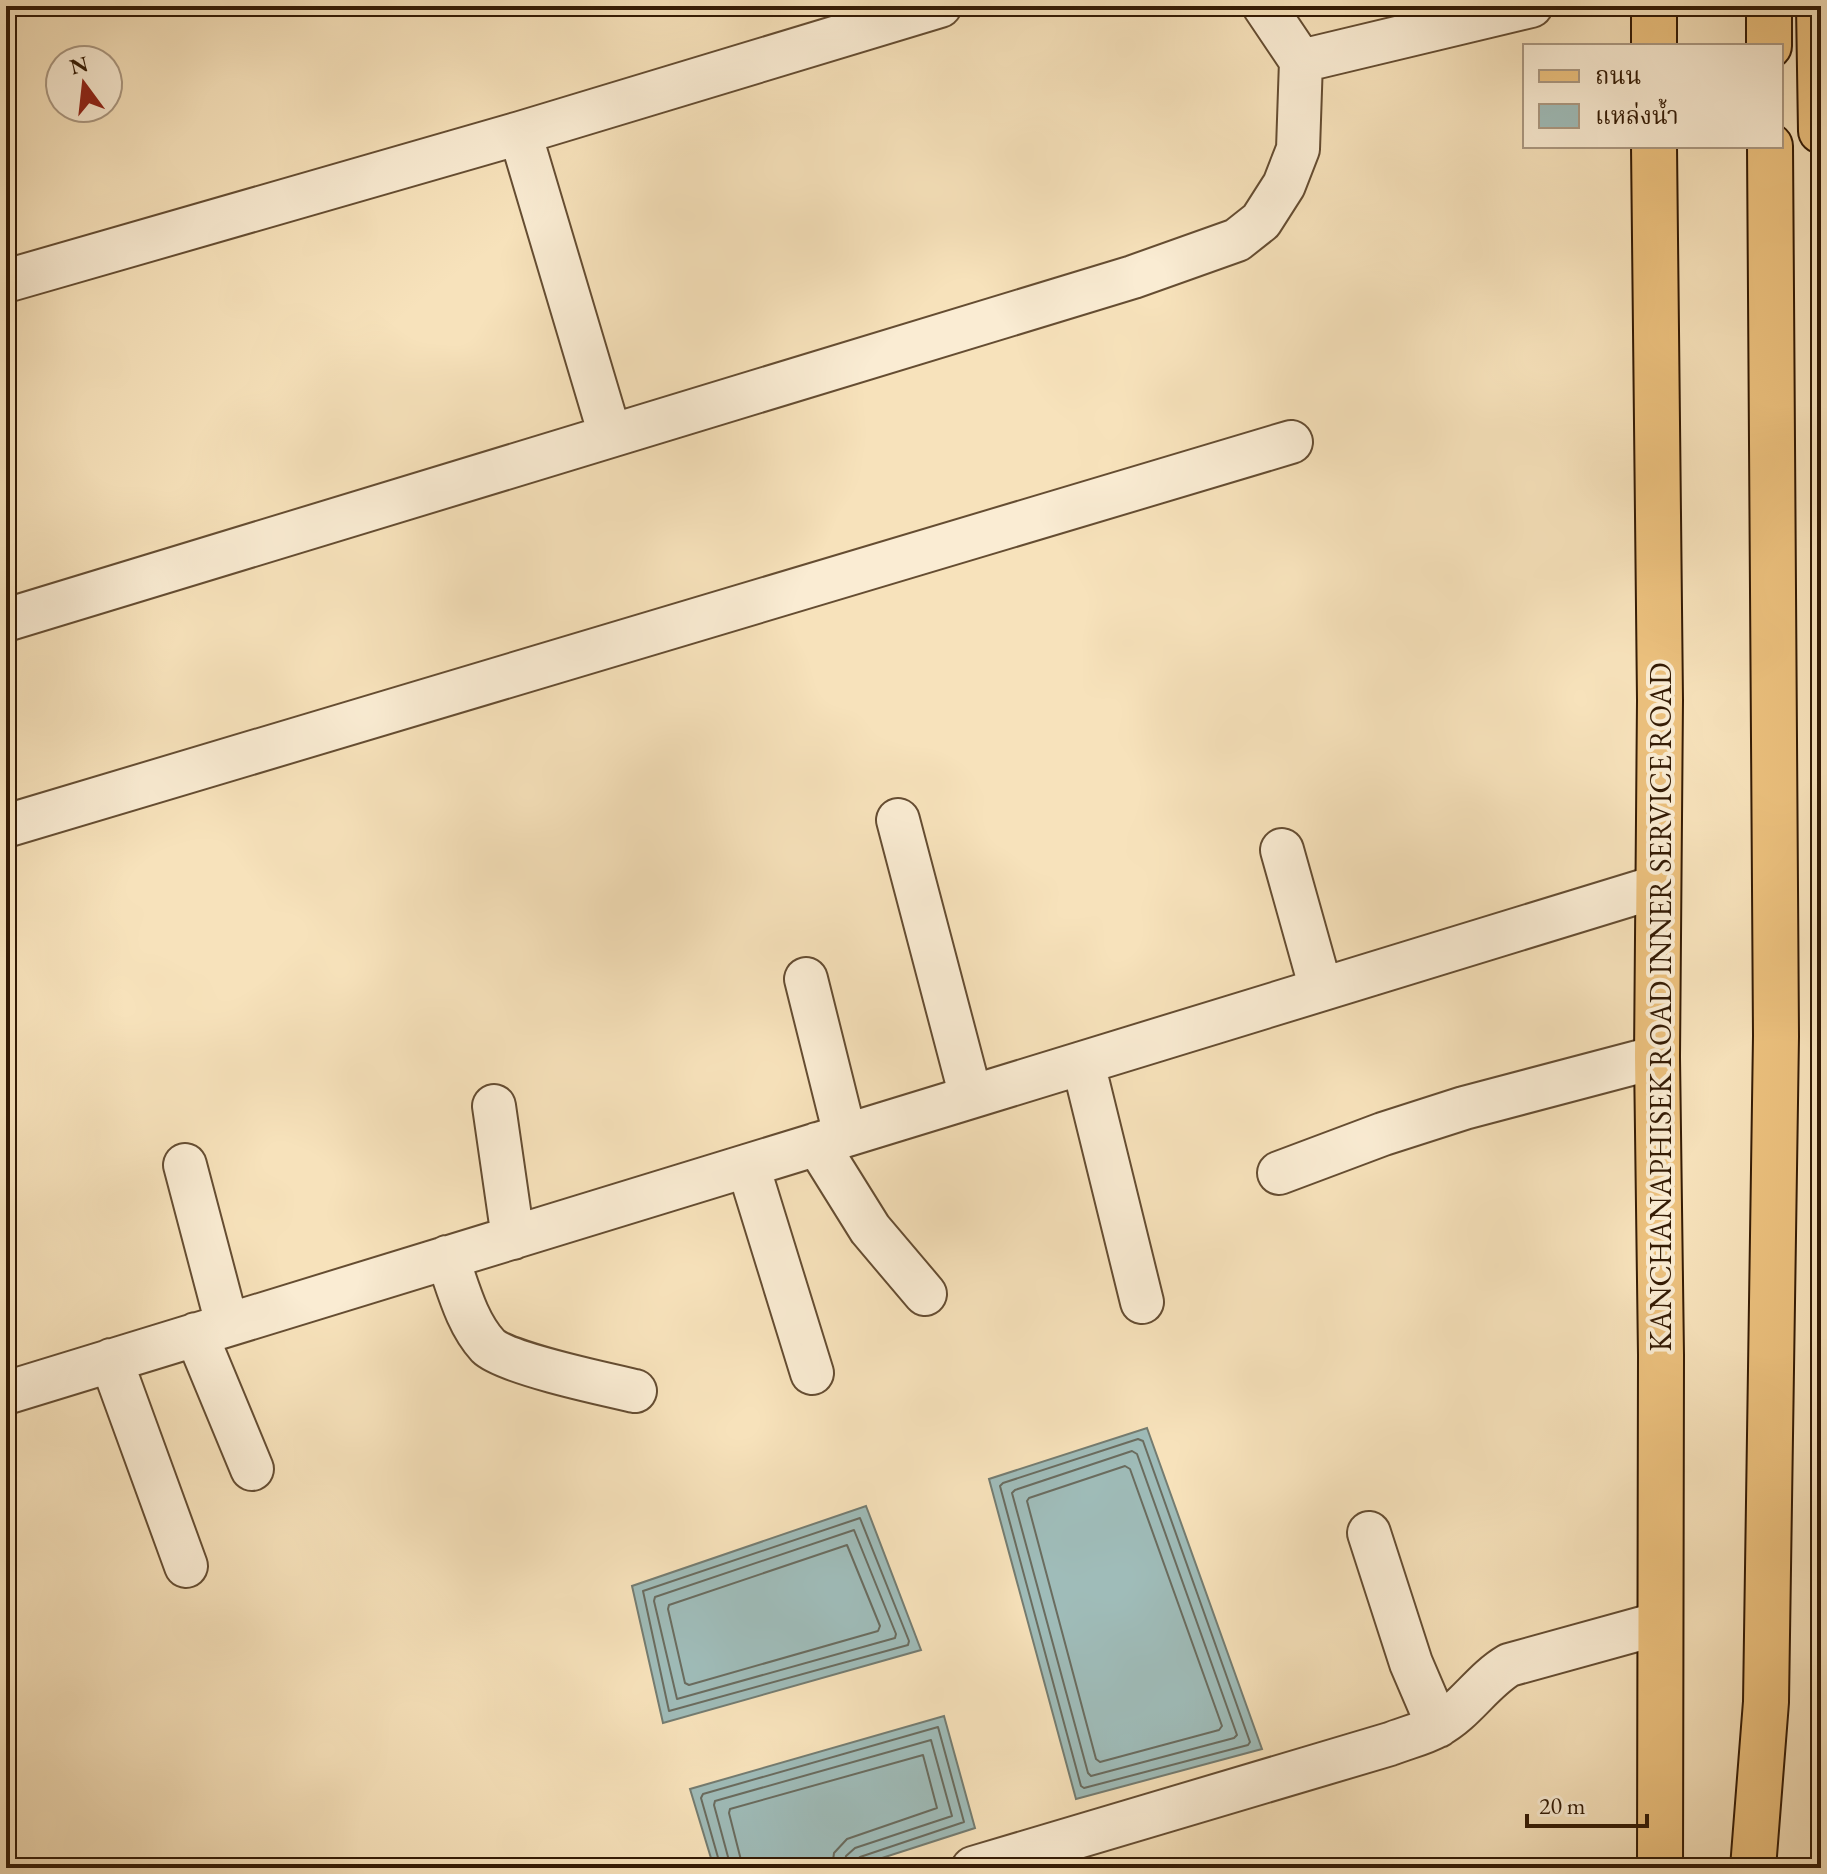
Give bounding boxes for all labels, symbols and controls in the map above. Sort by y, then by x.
north arrow [44,44,124,124]
legend [1523,44,1783,148]
text: N [67,49,91,81]
text: ถนน [1595,60,1641,91]
text: แหล่งน้ำ [1595,98,1679,131]
street label: KANCHANAPHISEK ROAD INNER SERVICE ROAD [1641,662,1680,1352]
scale bar [1527,1778,1647,1828]
text: 20 m [1539,1790,1586,1821]

